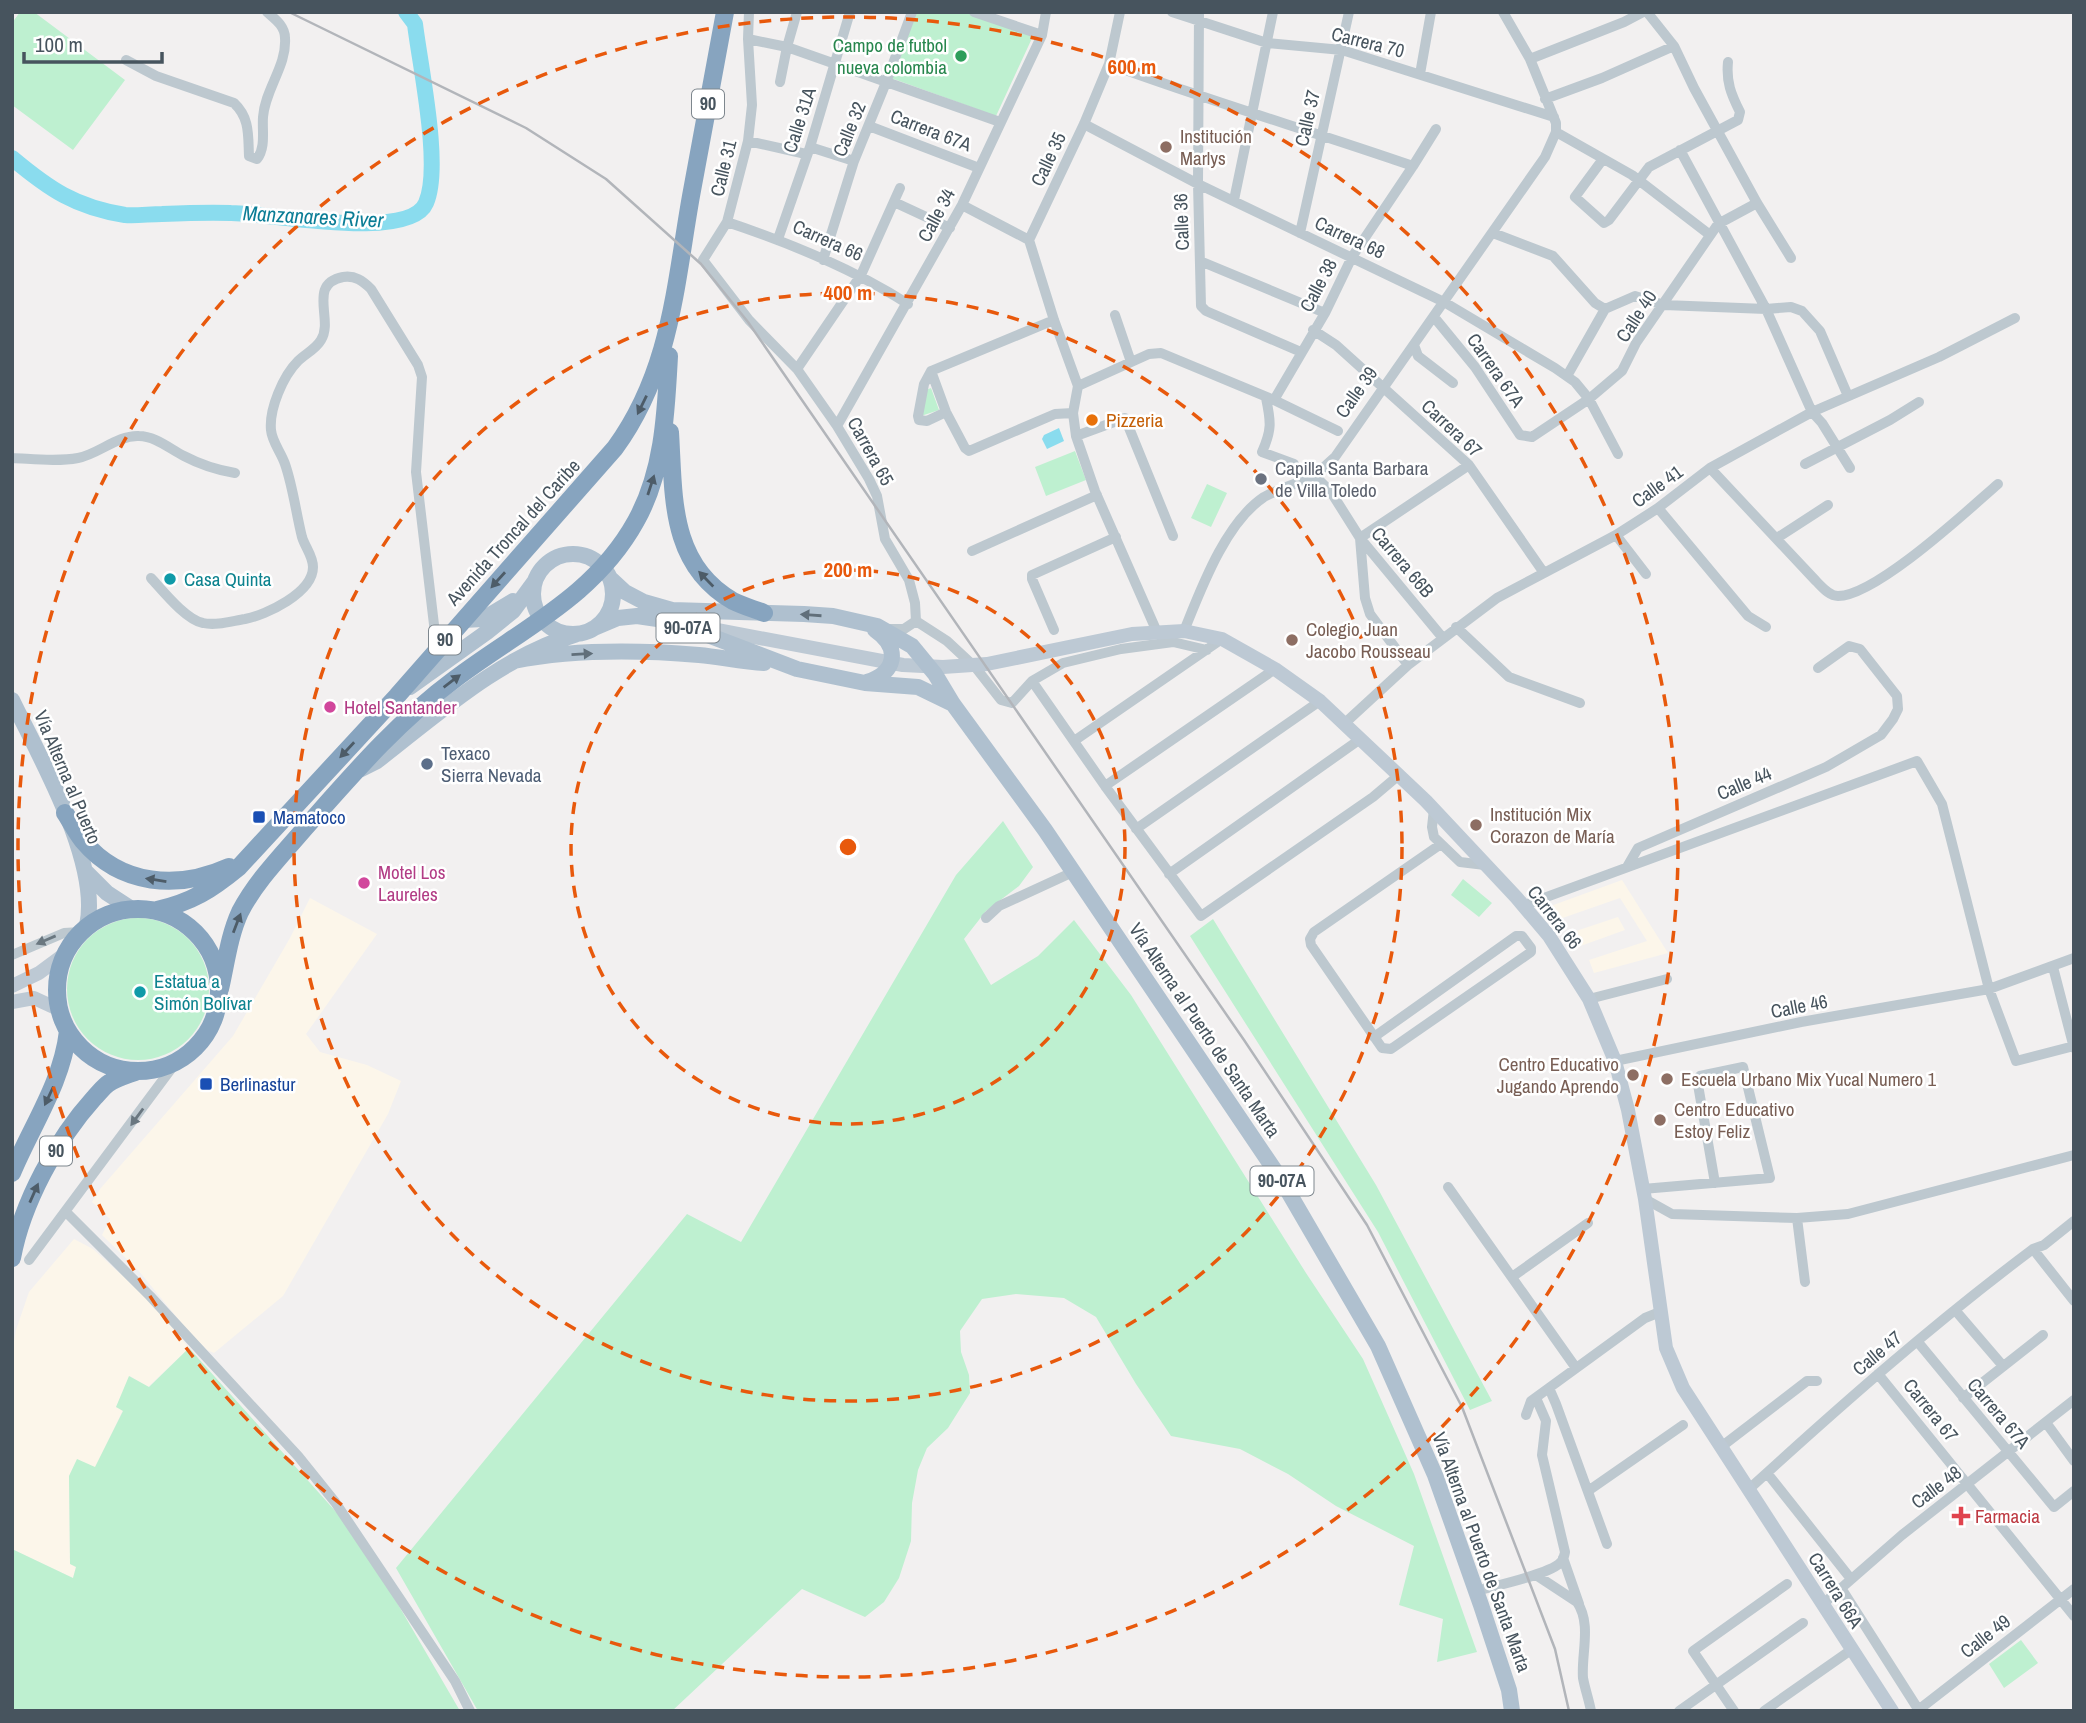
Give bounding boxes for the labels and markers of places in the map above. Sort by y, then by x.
place label: Campo de futbol nueva colombia [833,32,947,80]
marker: Campo de futbol nueva colombia [953,48,969,64]
place label: Institución Marlys [1180,123,1252,171]
marker: Institución Marlys [1158,139,1174,155]
place label: Pizzeria [1106,407,1163,433]
marker: Pizzeria [1084,412,1100,428]
place label: Capilla Santa Barbara de Villa Toledo [1275,455,1429,503]
marker: Capilla Santa Barbara de Villa Toledo [1253,471,1269,487]
place label: Casa Quinta [184,566,272,592]
marker: Casa Quinta [162,571,178,587]
place label: Colegio Juan Jacobo Rousseau [1306,616,1431,664]
marker: Colegio Juan Jacobo Rousseau [1284,632,1300,648]
place label: Hotel Santander [344,694,457,720]
marker: Hotel Santander [322,699,338,715]
place label: Texaco Sierra Nevada [441,740,542,788]
marker: Texaco Sierra Nevada [419,756,435,772]
place label: Institución Mix Corazon de María [1490,801,1615,849]
place label: Mamatoco [273,804,346,830]
marker: Mamatoco [251,809,267,825]
marker: Institución Mix Corazon de María [1468,817,1484,833]
centre of rings [836,835,860,859]
place label: Motel Los Laureles [378,859,446,907]
marker: Motel Los Laureles [356,875,372,891]
place label: Estatua a Simón Bolívar [154,968,253,1016]
marker: Estatua a Simón Bolívar [132,984,148,1000]
place label: Centro Educativo Jugando Aprendo [1497,1051,1619,1099]
place label: Escuela Urbano Mix Yucal Numero 1 [1681,1066,1937,1092]
marker: Centro Educativo Jugando Aprendo [1625,1067,1641,1083]
place label: Berlinastur [220,1071,296,1097]
marker: Escuela Urbano Mix Yucal Numero 1 [1659,1071,1675,1087]
marker: Berlinastur [198,1076,214,1092]
place label: Centro Educativo Estoy Feliz [1674,1096,1794,1144]
marker: Centro Educativo Estoy Feliz [1652,1112,1668,1128]
place label: Farmacia [1975,1503,2040,1529]
marker: Farmacia [1953,1508,1969,1524]

